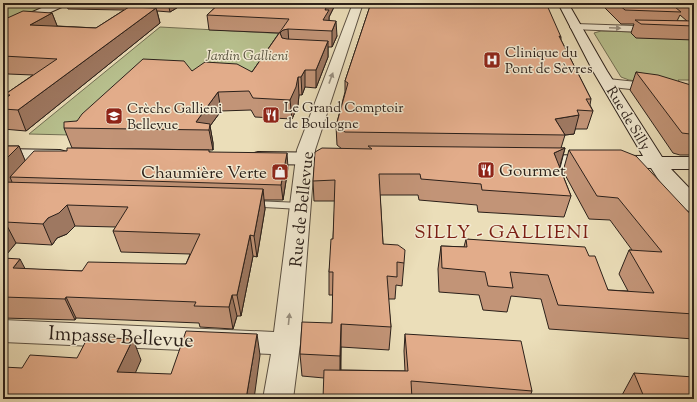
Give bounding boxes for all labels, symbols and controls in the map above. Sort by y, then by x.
one-way arrow [609,25,622,31]
place label: Clinique du Pont de Sèvres [505,44,592,80]
park label: Jardin Gallieni [205,47,289,67]
hospital icon: Clinique du Pont de Sèvres [482,50,502,70]
one-way arrow [329,72,335,84]
street label: Rue de Silly [600,83,654,155]
place label: Le Grand Comptoir de Boulogne [284,99,404,135]
place label: Crèche Gallieni Bellevue [127,100,222,136]
restaurant icon: Le Grand Comptoir de Boulogne [261,105,281,125]
school or university icon: Crèche Gallieni Bellevue [104,106,124,126]
street label: Rue de Bellevue [285,150,321,268]
restaurant icon: Gourmet [476,160,496,180]
place label: Gourmet [499,160,566,184]
place label: Chaumière Verte [141,162,267,186]
shop icon: Chaumière Verte [270,162,290,182]
district label: SILLY - GALLIENI [414,220,590,247]
one-way arrow [286,313,292,325]
street label: Impasse Bellevue [47,320,194,357]

